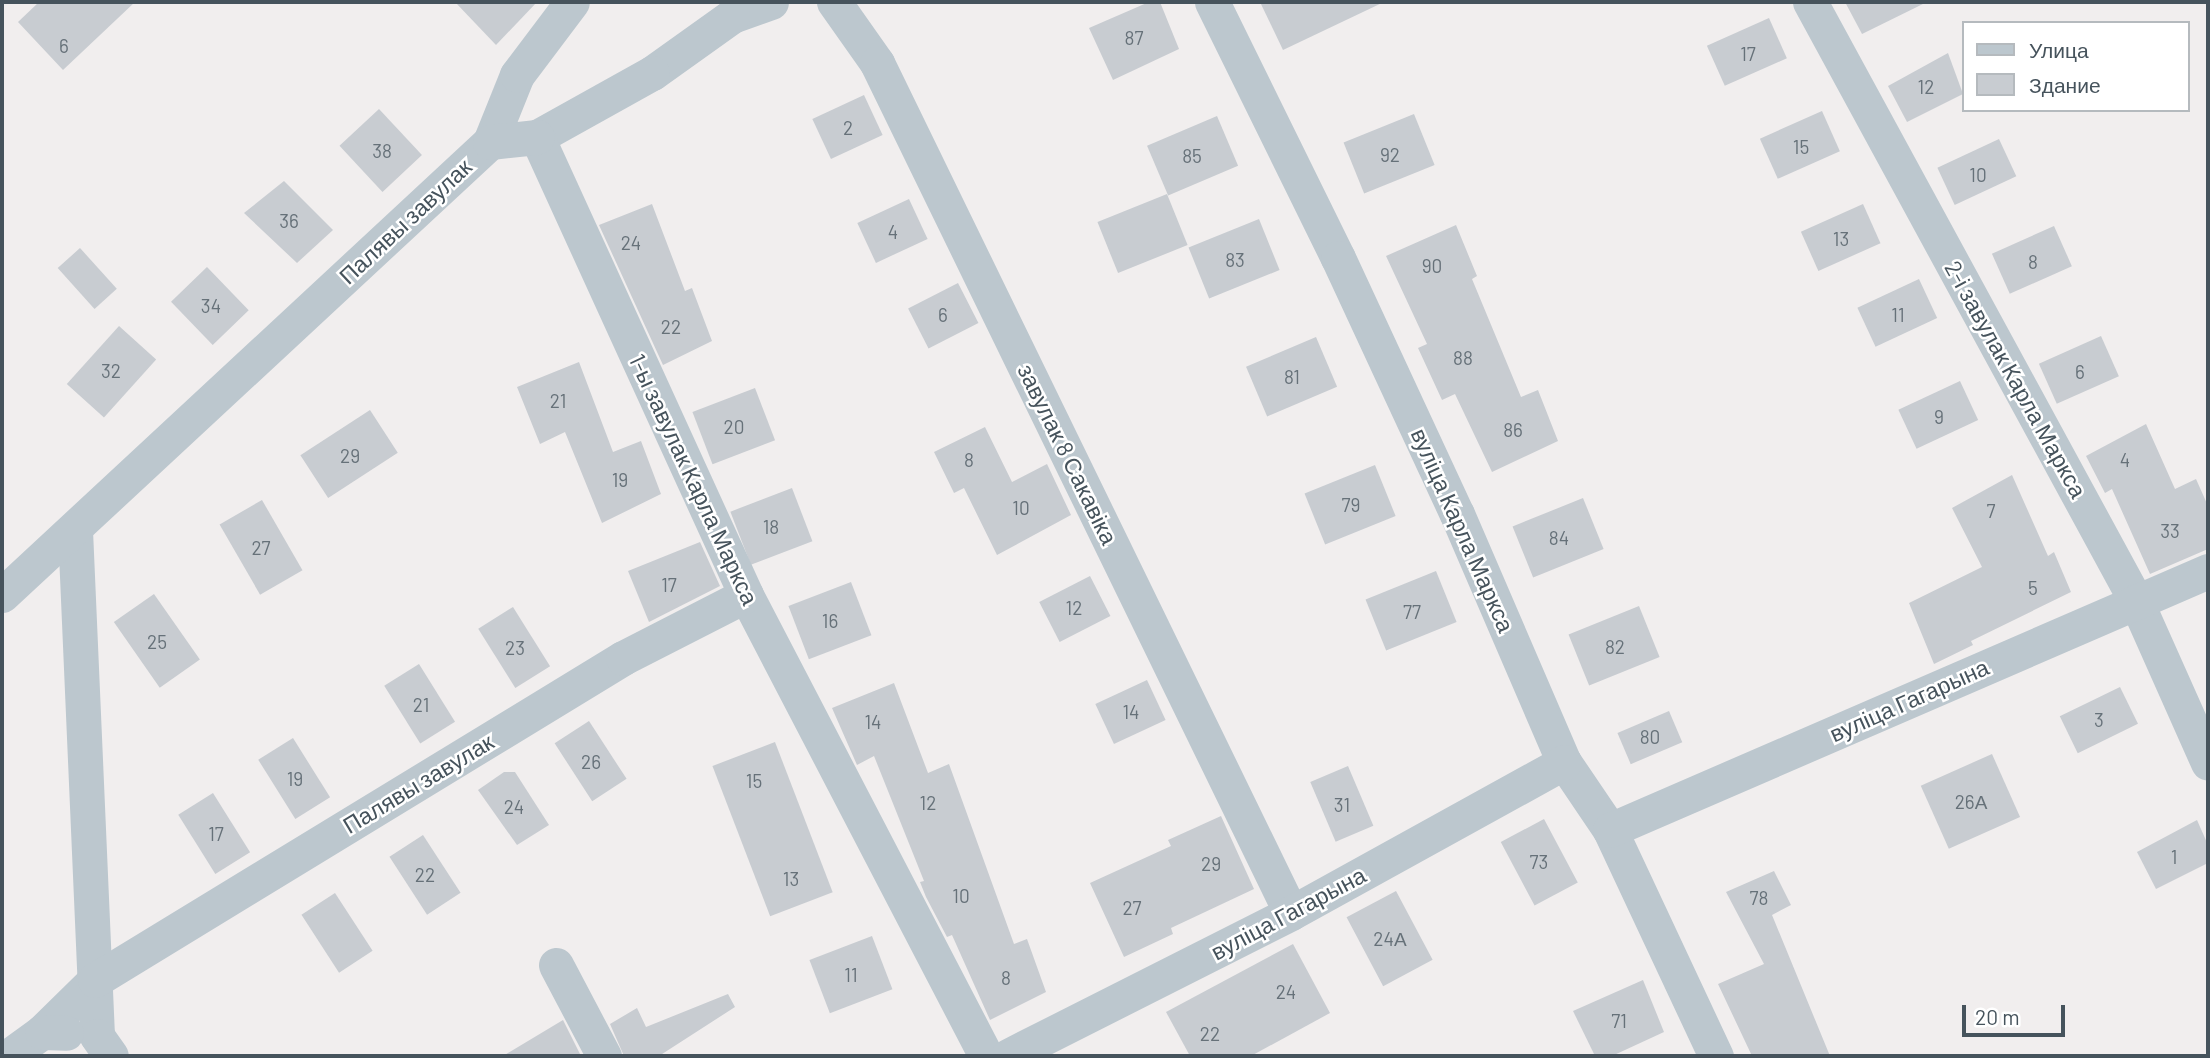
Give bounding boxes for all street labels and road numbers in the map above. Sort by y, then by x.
street label: Палявы завулак [333,153,477,289]
street label: 2-і завулак Карла Маркса [1939,256,2093,502]
street label: 1-ы завулак Карла Маркса [624,349,764,609]
street label: завулак 8 Сакавіка [1012,359,1124,549]
street label: вуліца Карла Маркса [1406,424,1520,636]
street label: вуліца Гагарына [1825,653,1993,747]
street label: Палявы завулак [338,727,498,839]
street label: вуліца Гагарына [1206,861,1370,965]

